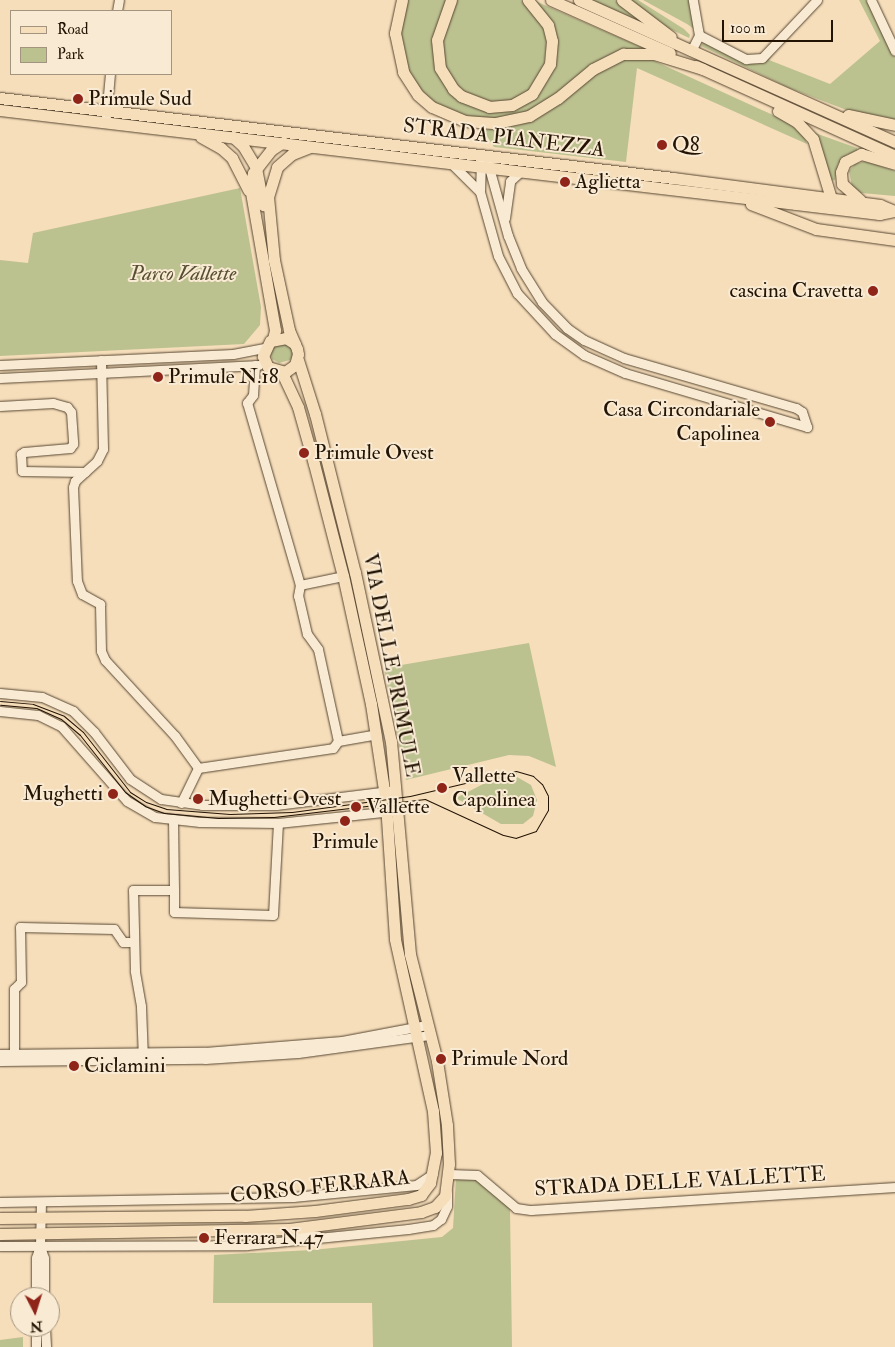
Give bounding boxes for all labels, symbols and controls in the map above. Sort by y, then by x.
legend [10,10,172,75]
scale bar [725,10,836,42]
text: 100 m [730,19,765,38]
text: Road [57,20,88,39]
text: Park [57,45,84,64]
place label: Primule Sud [88,86,192,112]
marker: Primule Sud [72,93,84,105]
street label: STRADA PIANEZZA [402,113,606,163]
place label: Q8 [672,132,700,158]
marker: Q8 [656,139,668,151]
place label: Aglietta [575,169,641,195]
marker: Aglietta [559,176,571,188]
park label: Parco Vallette [130,261,236,287]
place label: cascina Cravetta [730,278,863,304]
marker: cascina Cravetta [867,285,879,297]
place label: Primule N.18 [168,364,279,390]
marker: Primule N.18 [152,371,164,383]
place label: Casa Circondariale Capolinea [603,397,760,447]
marker: Casa Circondariale Capolinea [764,416,776,428]
place label: Primule Ovest [314,440,434,466]
marker: Primule Ovest [298,447,310,459]
street label: VIA DELLE PRIMULE [357,551,425,779]
place label: Vallette Capolinea [452,763,536,813]
place label: Mughetti [23,781,103,807]
marker: Vallette Capolinea [436,782,448,794]
place label: Mughetti Ovest [208,786,341,812]
marker: Mughetti [107,788,119,800]
marker: Mughetti Ovest [192,793,204,805]
place label: Vallette [366,794,430,820]
marker: Vallette [350,801,362,813]
marker: Primule [339,815,351,827]
place label: Primule [312,829,378,855]
place label: Primule Nord [451,1046,568,1072]
place label: Ciclamini [84,1053,165,1079]
marker: Primule Nord [435,1053,447,1065]
marker: Ciclamini [68,1060,80,1072]
street label: STRADA DELLE VALLETTE [534,1162,826,1202]
street label: CORSO FERRARA [229,1165,411,1209]
place label: Ferrara N.47 [214,1225,324,1251]
marker: Ferrara N.47 [198,1232,210,1244]
north arrow [10,1287,60,1337]
text: N [29,1317,43,1335]

